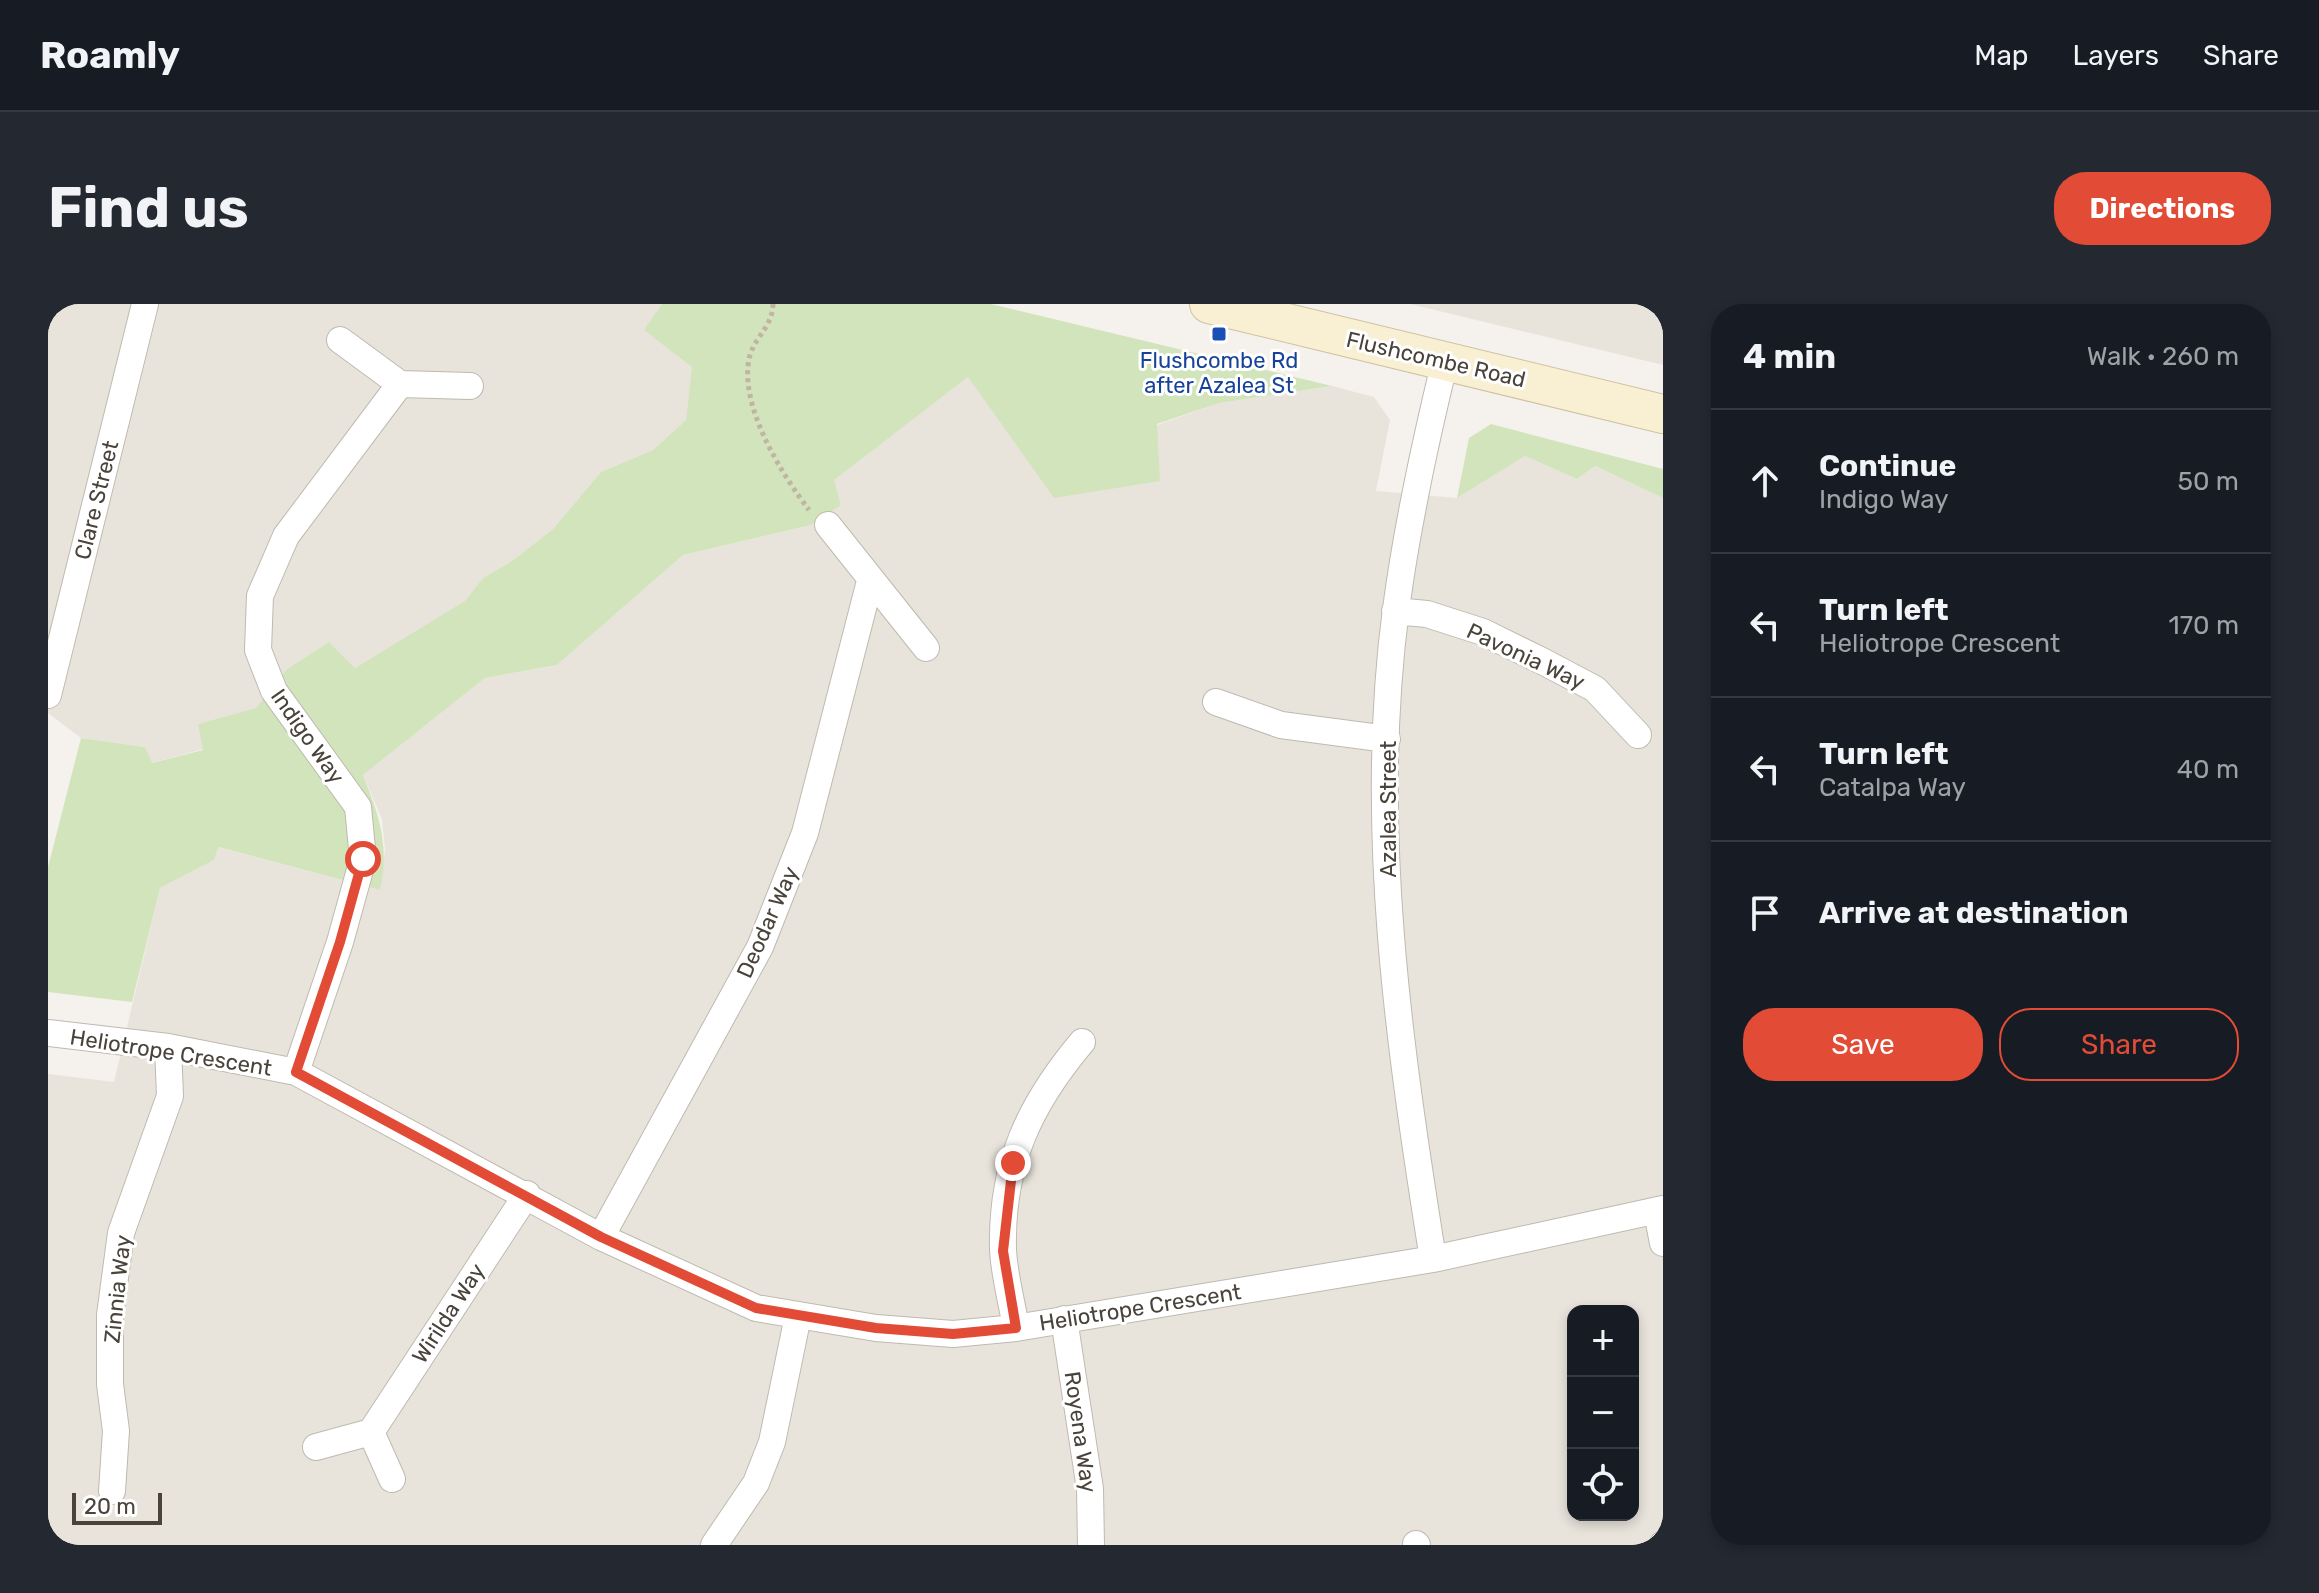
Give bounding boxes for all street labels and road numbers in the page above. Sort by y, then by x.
street label: Flushcombe Road [1344,326,1528,393]
street label: Clare Street [69,437,124,562]
street label: Pavonia Way [1462,617,1589,696]
street label: Indigo Way [265,684,350,789]
street label: Azalea Street [1375,740,1402,877]
street label: Deodar Way [731,862,804,982]
street label: Heliotrope Crescent [68,1023,274,1082]
street label: Zinnia Way [98,1234,137,1345]
street label: Wirilda Way [406,1258,491,1368]
street label: Heliotrope Crescent [1037,1278,1243,1337]
street label: Royena Way [1059,1370,1102,1494]

